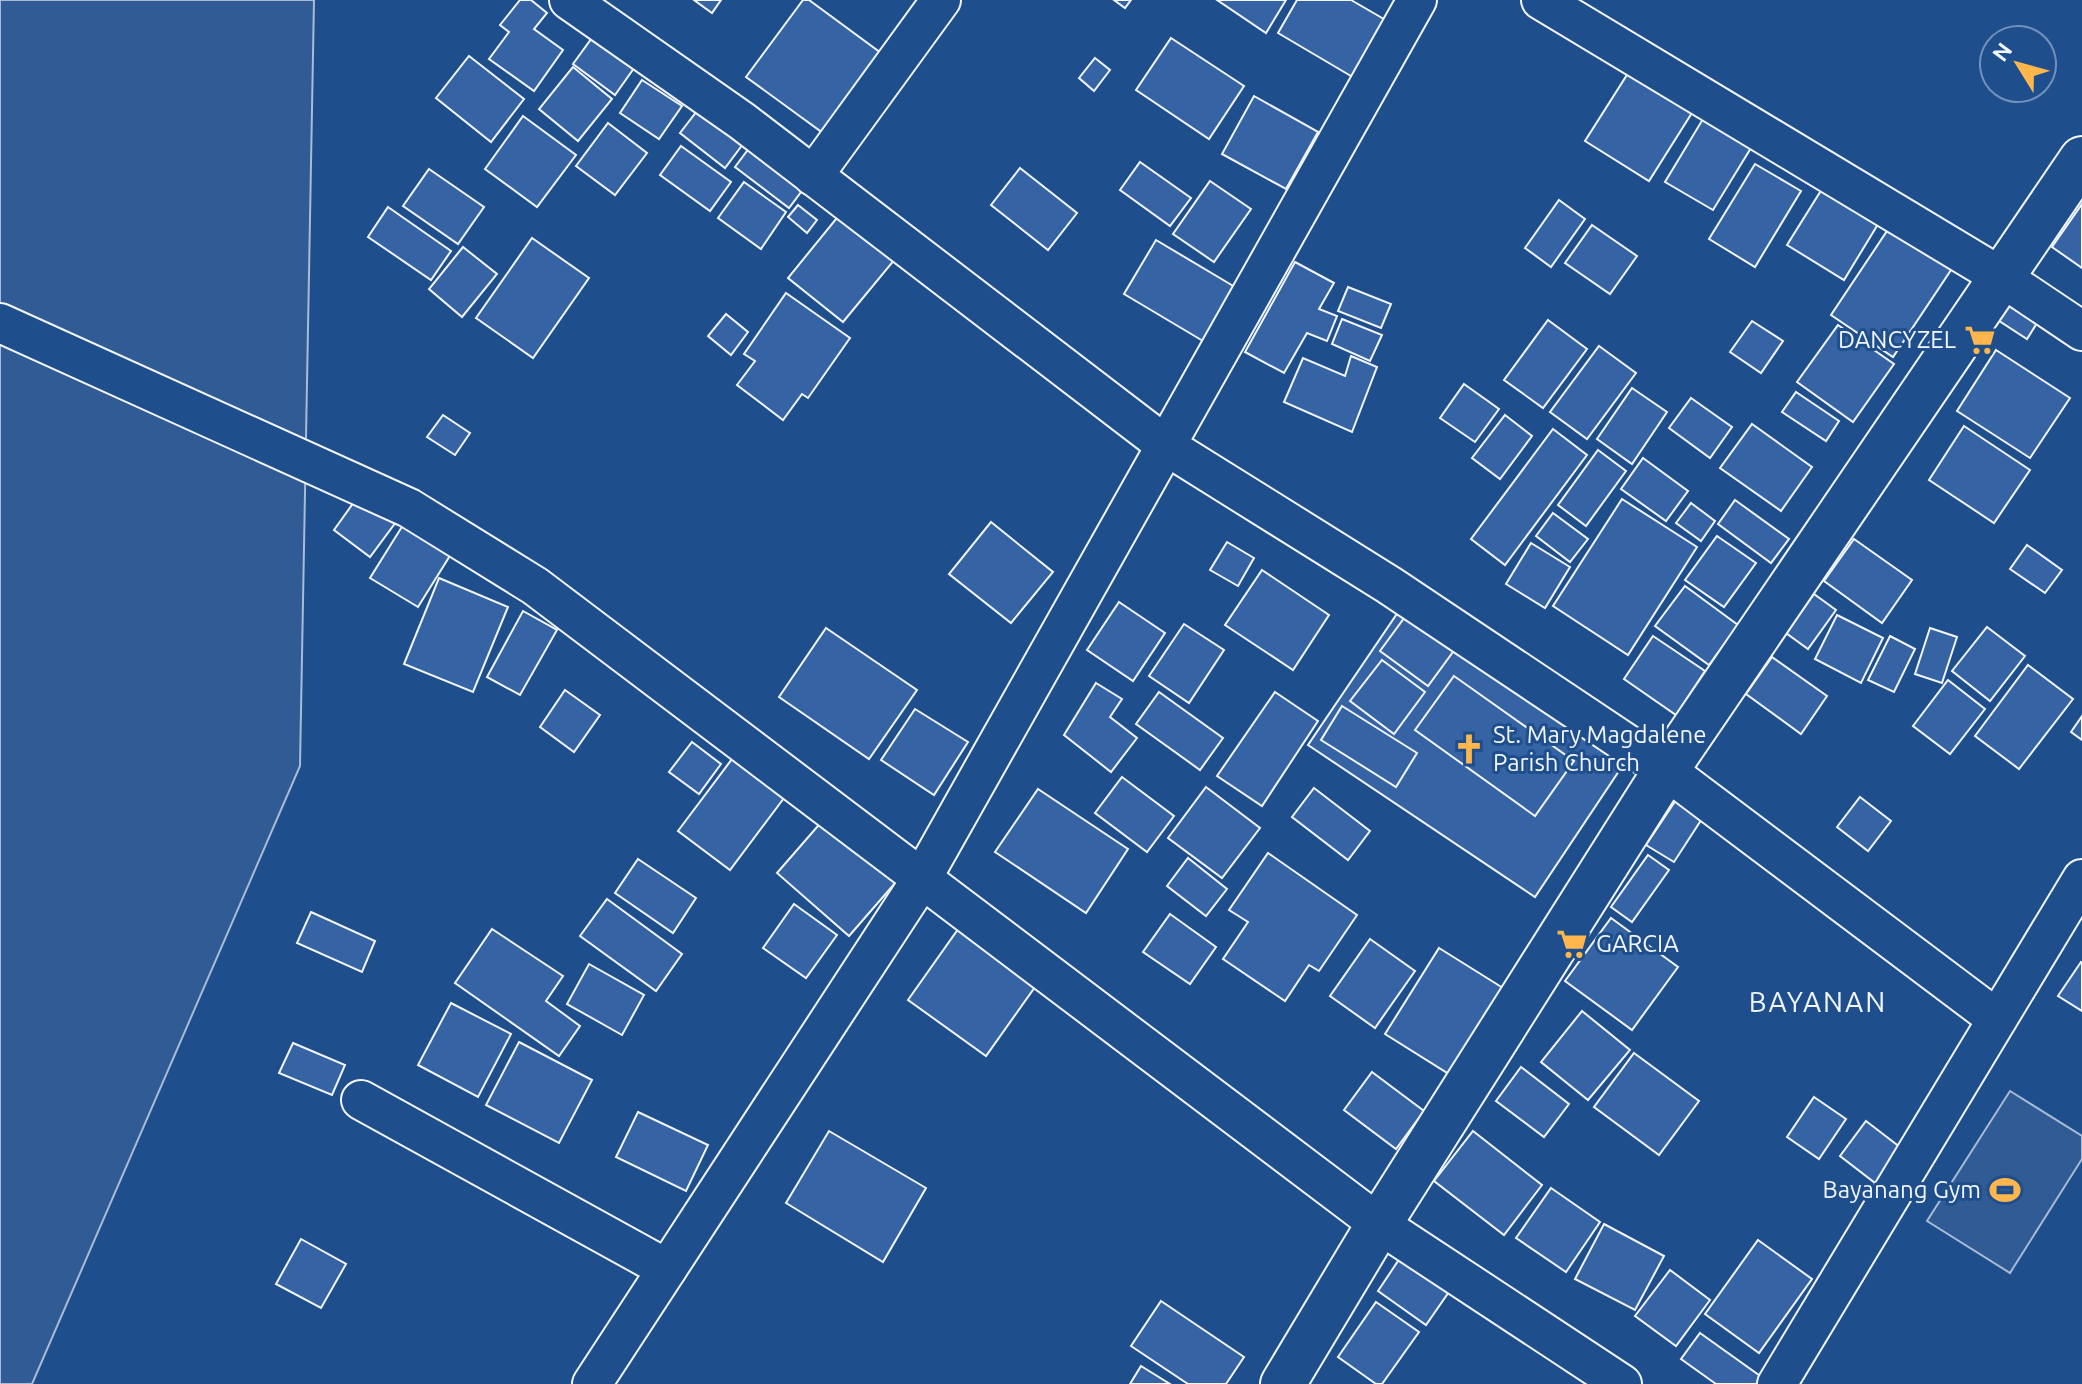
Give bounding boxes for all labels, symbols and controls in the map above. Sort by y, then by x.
north arrow [1978,24,2058,104]
text: N [1987,38,2017,66]
supermarket icon: DANCYZEL [1963,323,1997,357]
place label: DANCYZEL [1838,326,1956,353]
place label: St. Mary Magdalene Parish Church [1493,721,1706,776]
church icon: St. Mary Magdalene Parish Church [1452,732,1486,766]
supermarket icon: GARCIA [1555,927,1589,961]
place label: GARCIA [1596,930,1679,957]
district label: BAYANAN [1749,986,1887,1017]
sports icon: Bayanang Gym [1988,1173,2022,1207]
place label: Bayanang Gym [1823,1176,1981,1203]

